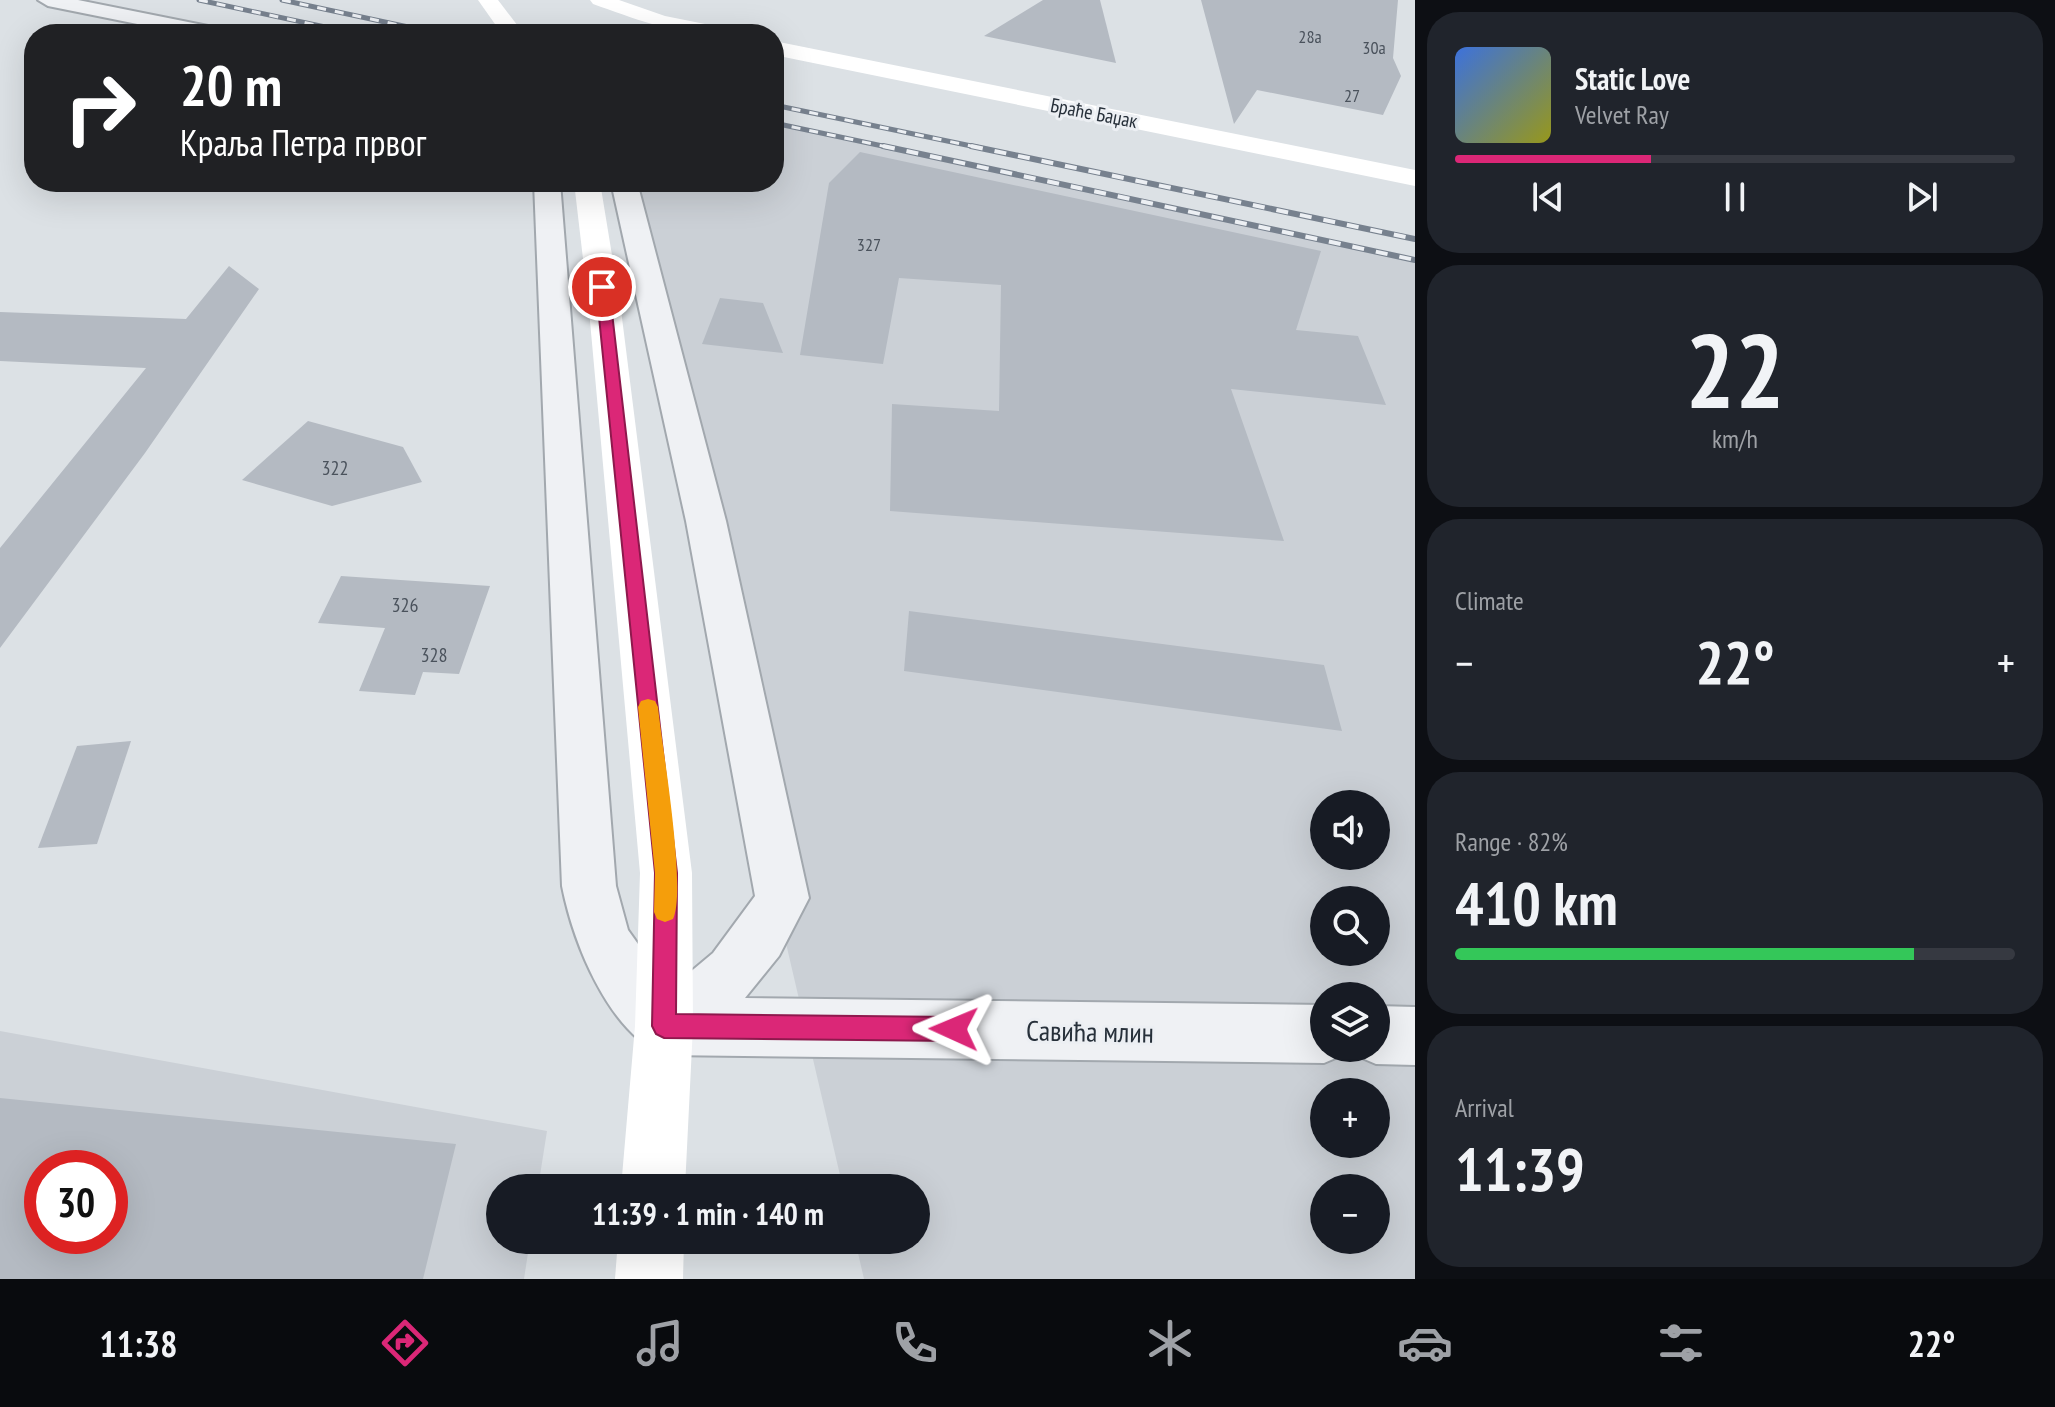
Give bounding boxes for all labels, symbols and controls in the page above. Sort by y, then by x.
house number: 28a [1298,25,1322,48]
house number: 30a [1362,36,1386,59]
text: 20 m [180,49,282,121]
icon: right [48,56,152,160]
text: Static Love [1575,59,1690,98]
house number: 27 [1344,84,1360,107]
street label: Браће Баџак [1048,92,1140,134]
text: Velvet Ray [1575,98,1669,131]
text: Краља Петра првог [180,119,426,166]
icon: previous [1526,175,1570,219]
icon: pause [1713,175,1757,219]
icon: next [1900,175,1944,219]
house number: 327 [857,233,881,256]
pin [568,253,636,321]
icon: arrive [580,265,624,309]
text: 22 [1685,302,1785,437]
text: km/h [1712,422,1758,455]
house number: 322 [322,455,349,481]
text: Climate [1455,584,1524,617]
house number: 326 [392,592,419,618]
text: 22° [1695,623,1775,701]
text: − [1455,634,1473,691]
text: + [1997,634,2015,691]
house number: 328 [421,642,448,668]
map controls [1310,790,1390,1254]
button: sound [1310,790,1390,870]
text: Range · 82% [1455,825,1568,858]
text: 410 km [1455,864,1618,942]
button: search [1310,886,1390,966]
button: layers [1310,982,1390,1062]
position arrow [912,987,996,1071]
street label: Савића млин [1026,1011,1154,1051]
button: + [1310,1078,1390,1158]
text: Arrival [1455,1091,1514,1124]
text: 11:39 [1455,1130,1585,1208]
speed limit sign: 30 [24,1150,128,1254]
button: − [1310,1174,1390,1254]
text: 11:39 · 1 min · 140 m [592,1194,824,1233]
icon: directions [377,1315,433,1371]
icon: music [632,1315,688,1371]
icon: phone [887,1315,943,1371]
icon: climate [1142,1315,1198,1371]
icon: car [1397,1315,1453,1371]
icon: filters [1653,1315,1709,1371]
text: 11:38 [100,1320,177,1367]
text: 22° [1908,1320,1955,1367]

